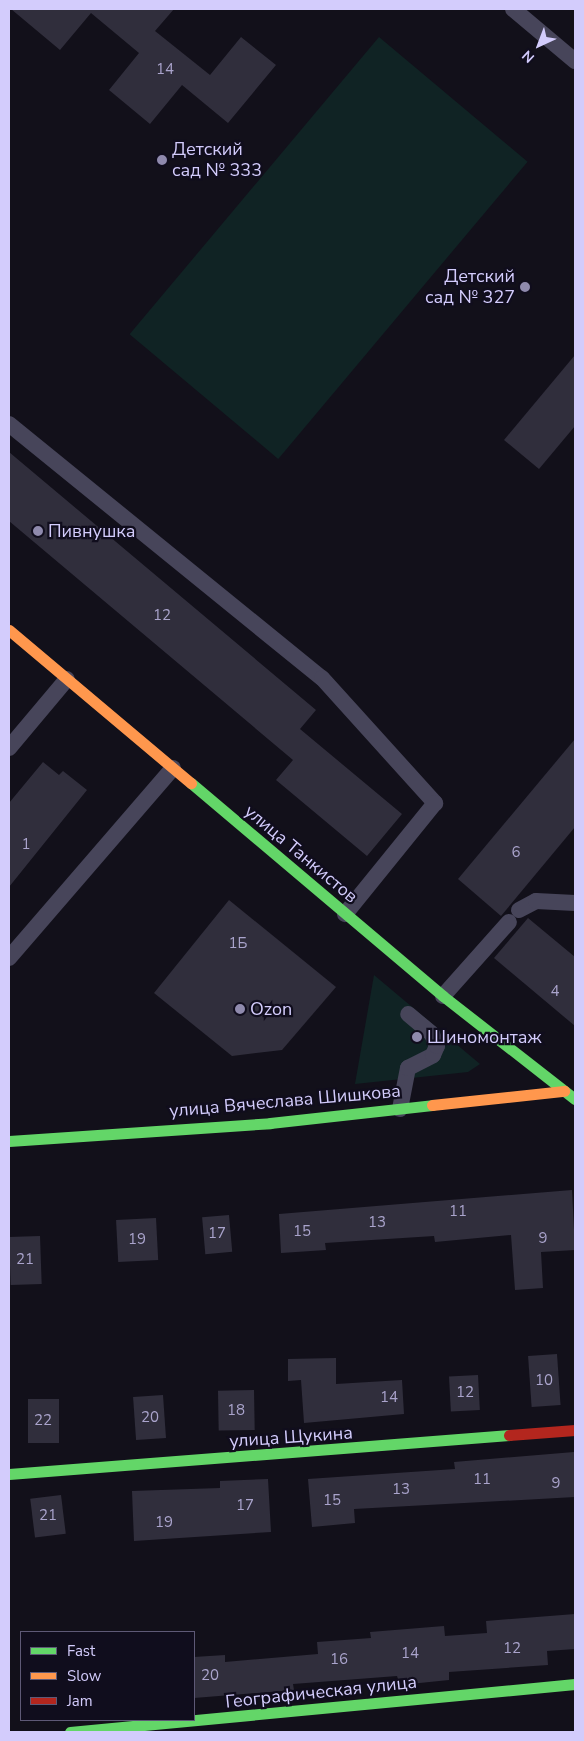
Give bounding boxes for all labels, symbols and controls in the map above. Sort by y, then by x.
north arrow [514,20,564,70]
text: N [518,46,539,67]
house number: 14 [156,61,174,79]
place label: Детский сад № 333 [172,139,262,182]
marker: Детский сад № 333 [156,154,168,166]
place label: Детский сад № 327 [425,266,515,308]
marker: Детский сад № 327 [519,281,531,293]
place label: Пивнушка [48,520,136,542]
marker: Пивнушка [32,525,44,537]
house number: 12 [153,607,171,625]
street label: улица Танкистов [240,800,362,908]
house number: 1 [22,836,30,854]
house number: 6 [512,844,520,862]
house number: 1Б [229,935,247,953]
house number: 4 [551,983,559,1001]
place label: Ozon [250,998,292,1020]
marker: Ozon [234,1003,246,1015]
place label: Шиномонтаж [427,1026,542,1048]
marker: Шиномонтаж [411,1031,423,1043]
street label: улица Вячеслава Шишкова [168,1080,402,1122]
house number: 11 [449,1203,467,1221]
house number: 13 [368,1214,386,1232]
house number: 15 [293,1223,311,1241]
house number: 17 [208,1225,226,1243]
house number: 9 [539,1230,547,1248]
house number: 19 [128,1231,146,1249]
house number: 21 [16,1251,34,1269]
house number: 10 [535,1372,553,1390]
house number: 12 [456,1384,474,1402]
house number: 14 [380,1389,398,1407]
house number: 18 [227,1402,245,1420]
house number: 20 [141,1409,159,1427]
house number: 22 [34,1412,52,1430]
street label: улица Щукина [229,1422,353,1452]
house number: 11 [473,1471,491,1489]
house number: 9 [552,1475,560,1493]
house number: 13 [392,1481,410,1499]
house number: 15 [323,1492,341,1510]
house number: 17 [236,1497,254,1515]
house number: 21 [39,1507,57,1525]
house number: 19 [155,1514,173,1532]
legend [20,1631,195,1721]
house number: 12 [503,1640,521,1658]
text: Fast [67,1641,95,1661]
house number: 14 [401,1645,419,1663]
house number: 16 [330,1651,348,1669]
text: Slow [67,1666,101,1686]
house number: 20 [201,1667,219,1685]
street label: Географическая улица [224,1671,418,1713]
text: Jam [67,1691,93,1711]

